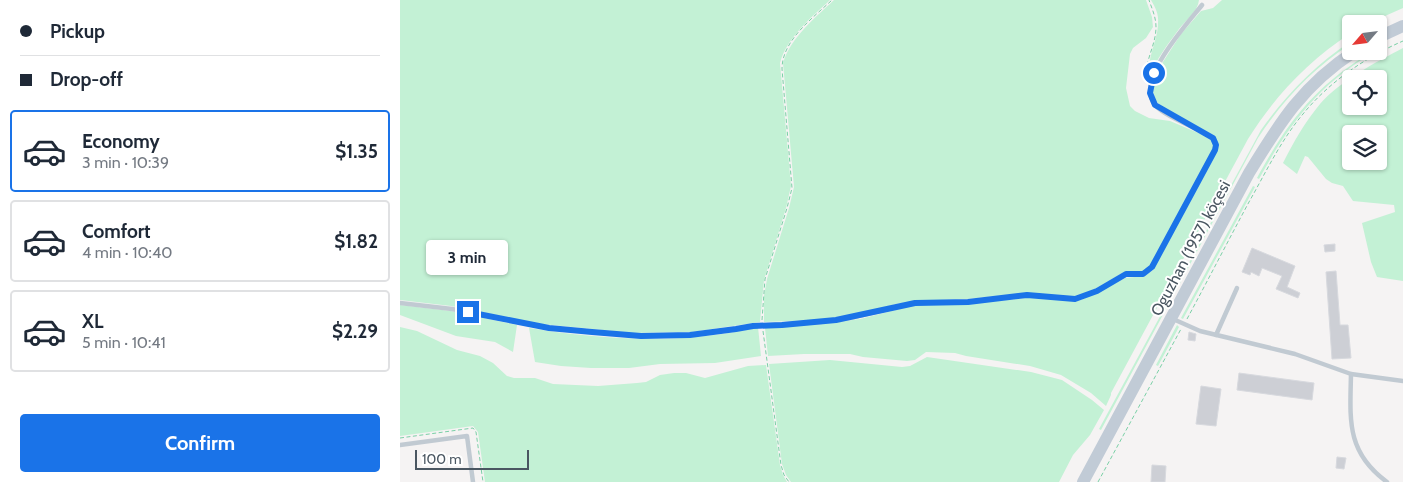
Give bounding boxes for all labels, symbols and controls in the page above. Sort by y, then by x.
north arrow [1342,15,1388,60]
map controls [1342,15,1387,170]
text: Pickup [50,20,105,43]
route start [1143,62,1165,84]
text: Drop-off [50,68,123,91]
button: locate [1342,70,1387,115]
button: layers [1342,125,1387,170]
icon: car [22,129,67,174]
text: Economy [82,130,160,153]
text: $1.35 [335,140,378,163]
text: 3 min · 10:39 [82,153,169,172]
street label: Oguzhan (1957) köçesi [1147,177,1234,319]
icon: car [22,219,67,264]
text: Comfort [82,220,151,243]
text: $1.82 [334,230,378,253]
callout: 3 min [427,240,509,274]
text: 4 min · 10:40 [82,243,172,262]
text: 3 min [448,248,486,267]
route end [457,301,479,323]
icon: car [22,309,67,354]
text: XL [82,310,103,333]
text: $2.29 [332,320,378,343]
text: 5 min · 10:41 [82,333,166,352]
button: Confirm [20,414,380,472]
scale bar [415,447,529,470]
text: 100 m [422,450,462,468]

